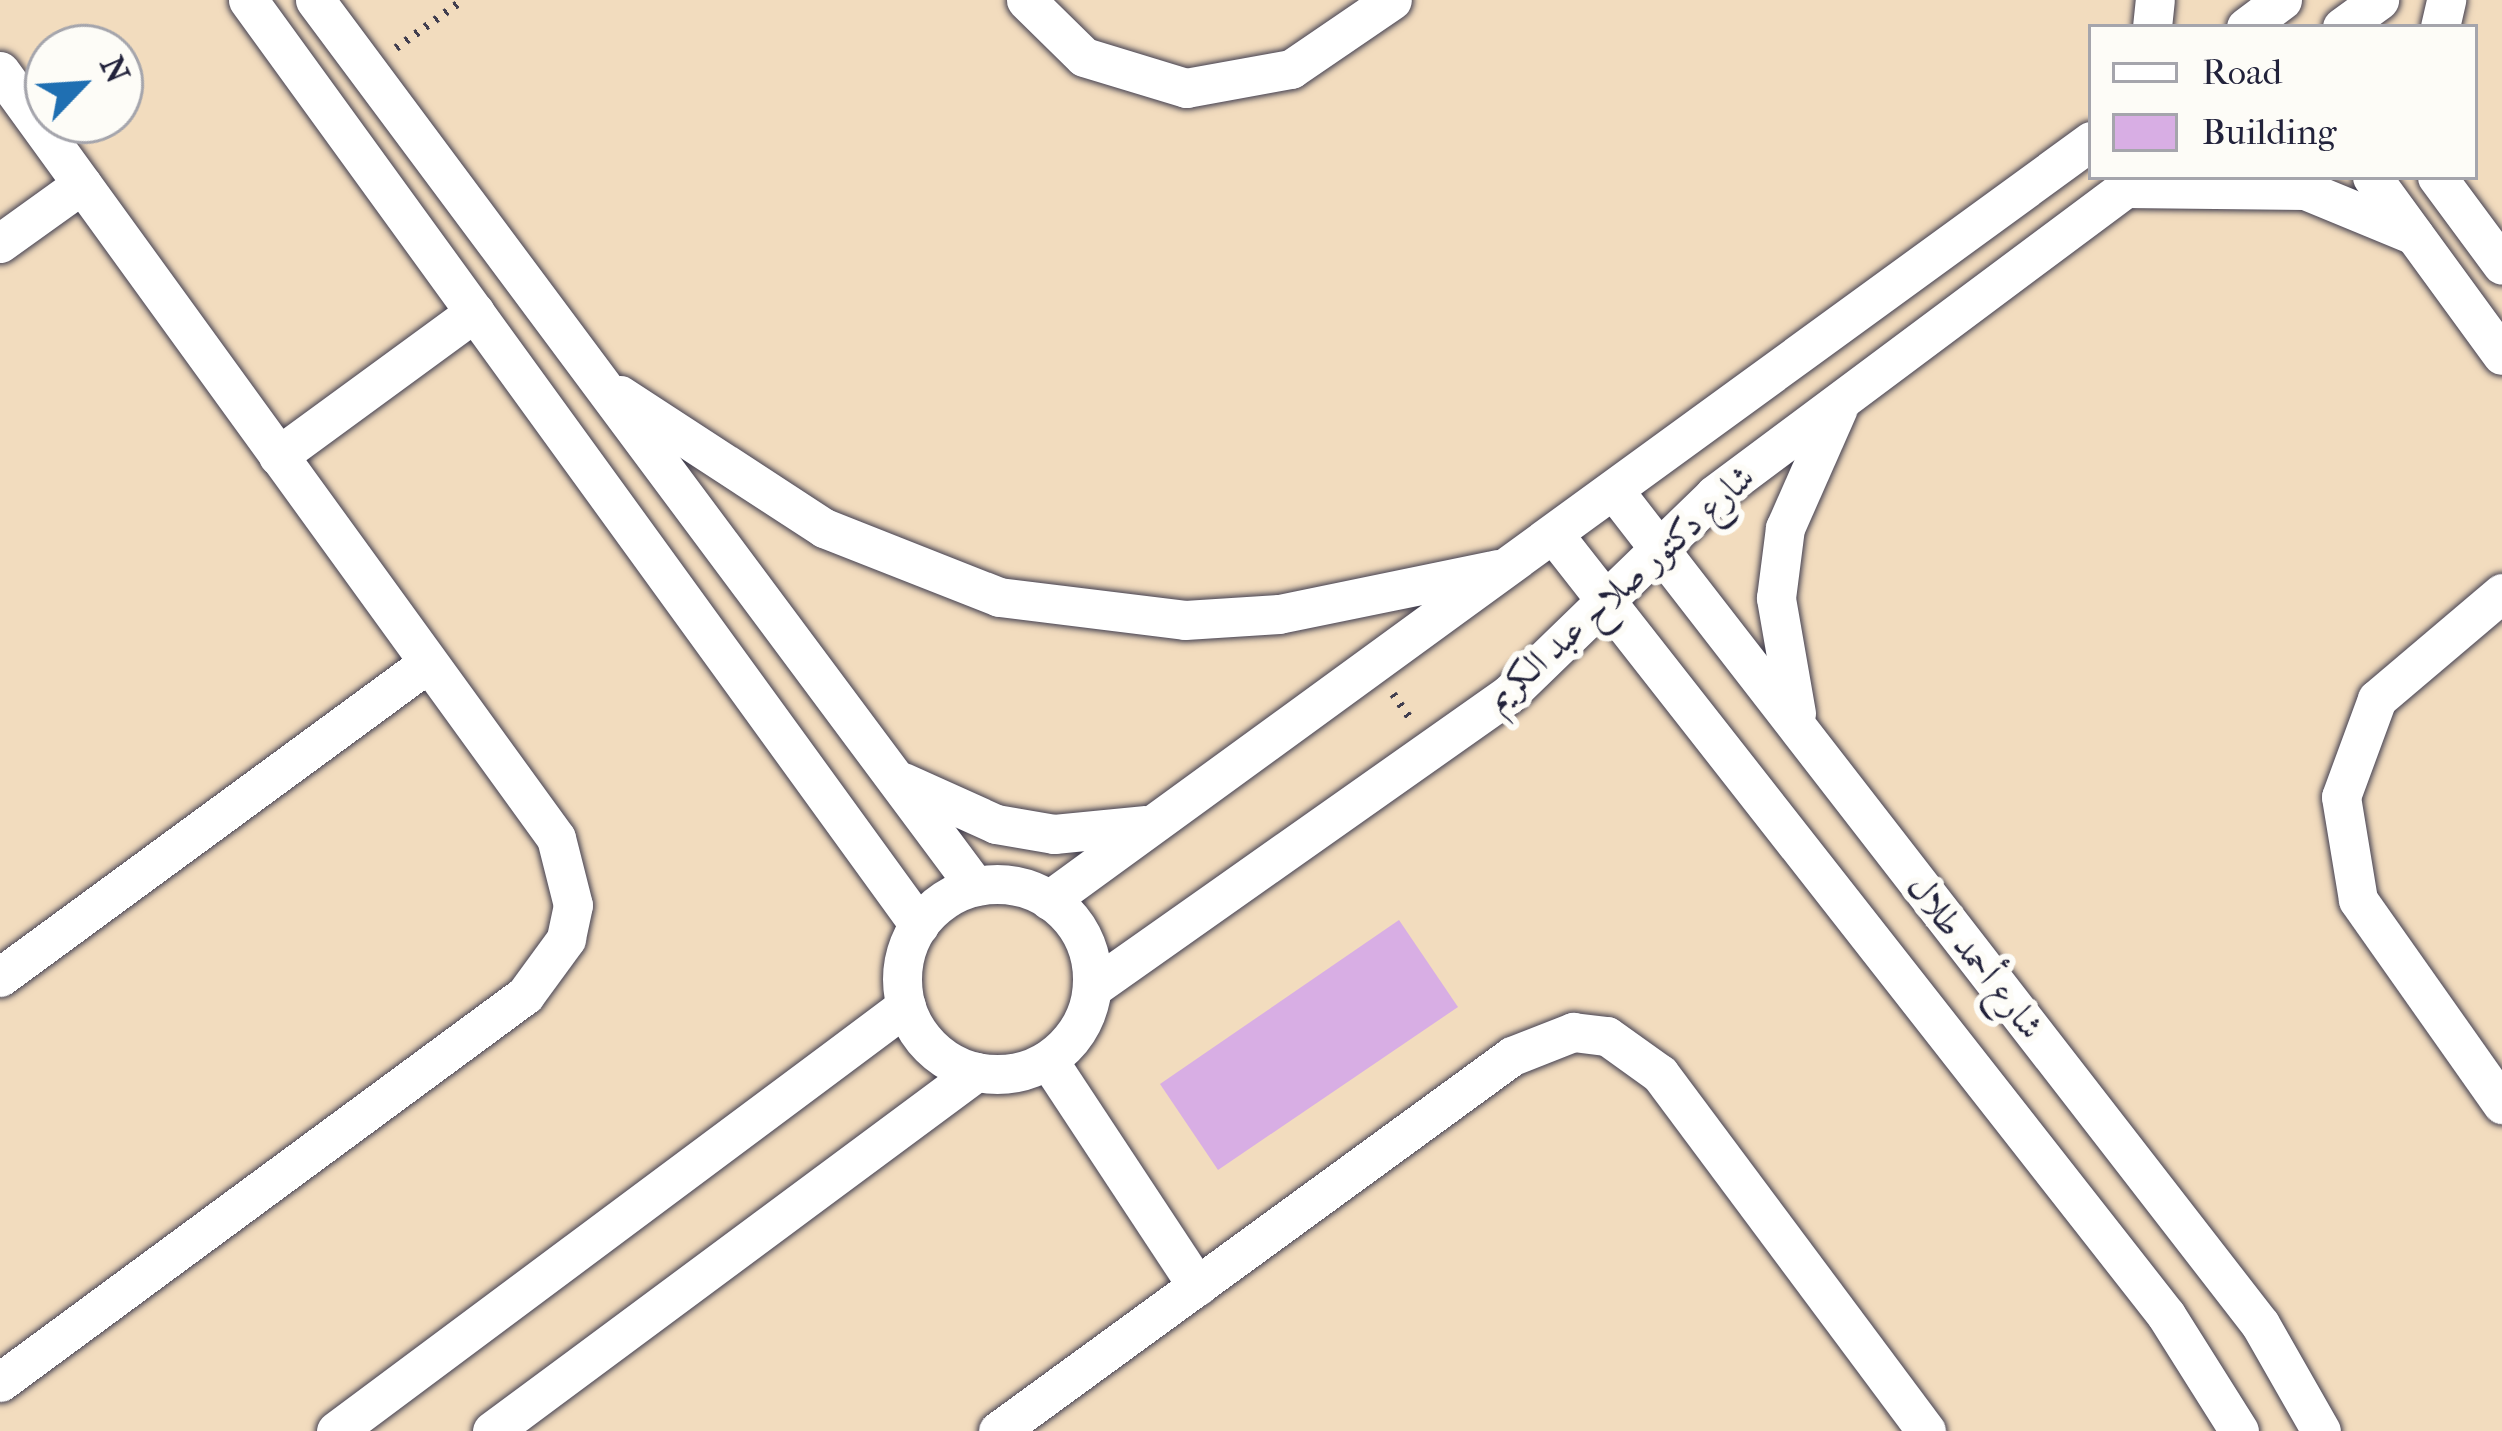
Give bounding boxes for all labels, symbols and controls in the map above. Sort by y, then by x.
north arrow [24,24,144,144]
legend [2088,24,2478,180]
text: N [91,50,137,89]
text: Road [2202,51,2282,93]
text: Building [2202,111,2337,153]
street label: شارع دكتور صلاح عبد الكريم [1476,456,1764,720]
street label: شارع أحمد طلال [1897,866,2053,1048]

